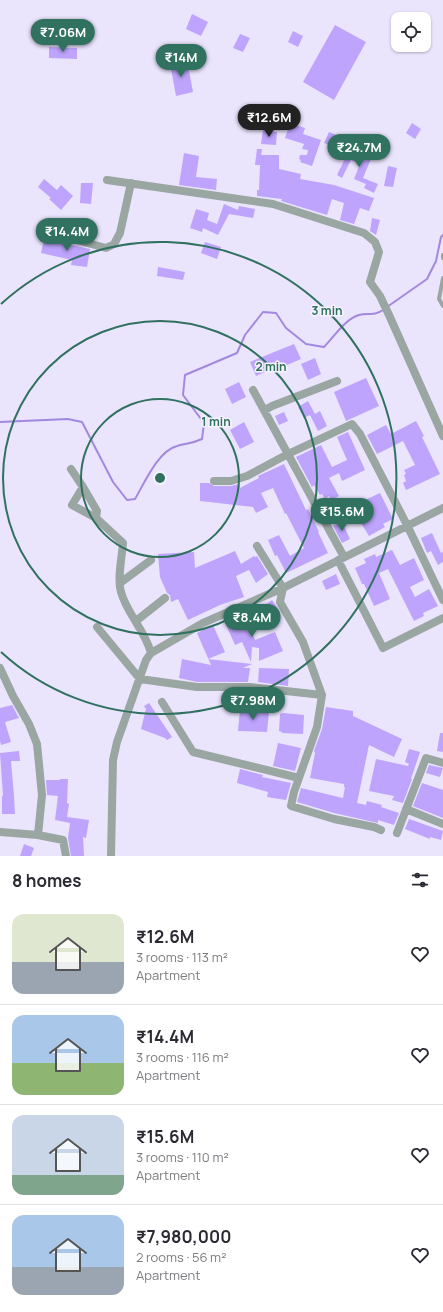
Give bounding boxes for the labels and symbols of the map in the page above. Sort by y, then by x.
pin: ₹7.06M [30,19,96,53]
pin: ₹14M [157,44,205,78]
pin: ₹12.6M [236,104,302,138]
pin: ₹24.7M [326,134,392,168]
pin: ₹14.4M [34,218,100,252]
text: 3 min [311,302,343,319]
text: 2 min [255,358,287,375]
text: 1 min [201,413,231,430]
centre of rings [153,471,167,485]
pin: ₹15.6M [309,498,375,532]
pin: ₹8.4M [224,604,280,638]
pin: ₹7.98M [220,687,286,721]

